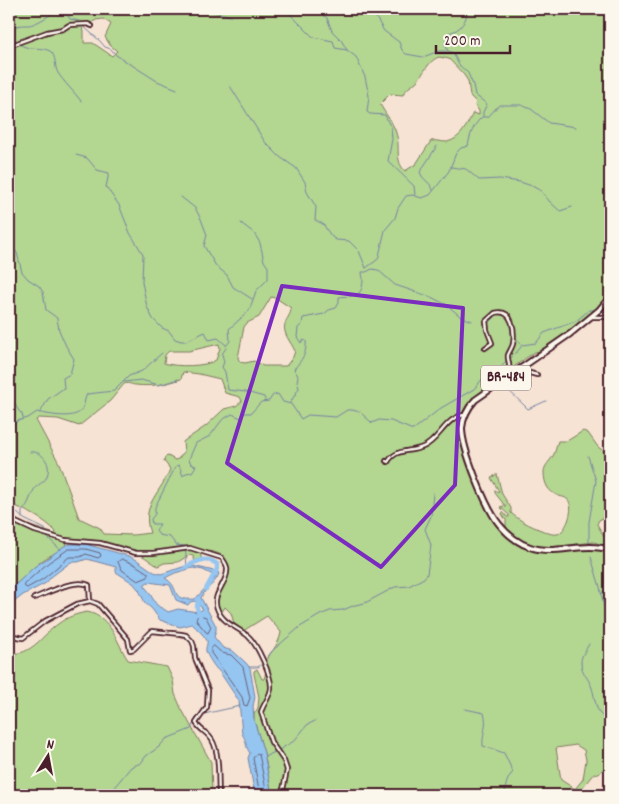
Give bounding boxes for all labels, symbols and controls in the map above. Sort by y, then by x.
scale bar [436,22,510,54]
text: 200 m [444,31,481,53]
road number: BR-484 [481,366,531,390]
north arrow [22,732,72,782]
text: N [45,735,55,756]

